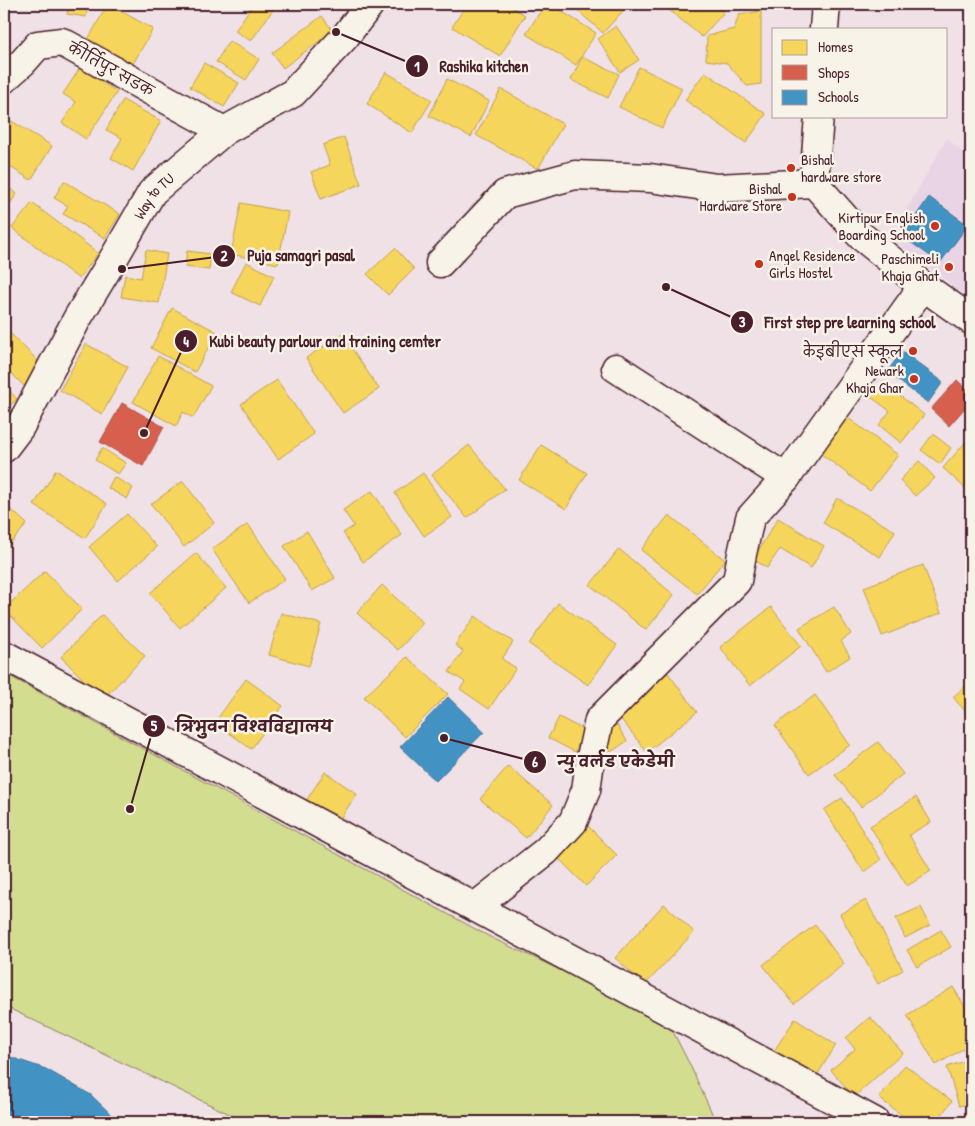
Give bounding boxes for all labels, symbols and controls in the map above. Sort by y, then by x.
legend [772,28,948,118]
street label: कीर्तिपुर सडक [63,35,159,104]
text: Homes [818,36,853,57]
callout: Rashika kitchen [405,51,539,82]
text: Rashika kitchen [440,55,528,77]
text: 1 [414,56,420,77]
text: Shops [818,62,850,83]
text: Schools [818,86,859,107]
place label: Bishal hardware store [801,149,882,187]
marker: Bishal hardware store [785,162,797,174]
street label: Way to TU [128,168,178,223]
place label: Bishal Hardware Store [700,178,782,216]
marker: Bishal Hardware Store [786,191,798,203]
place label: Kirtipur English Boarding School [838,207,925,245]
marker: Kirtipur English Boarding School [929,220,941,232]
callout: Puja samagri pasal [212,240,365,271]
text: Puja samagri pasal [247,244,356,267]
text: 2 [220,245,228,266]
place label: Angel Residence Girls Hostel [769,245,856,283]
place label: Paschimeli Khaja Ghat [881,248,940,286]
marker: Angel Residence Girls Hostel [753,258,765,270]
marker: Paschimeli Khaja Ghat [943,261,955,273]
callout: First step pre learning school [729,307,945,338]
text: 3 [739,311,746,332]
text: First step pre learning school [764,311,936,334]
callout: Kubi beauty parlour and training cemter [174,326,450,357]
text: Kubi beauty parlour and training cemter [209,330,442,353]
text: 4 [183,331,189,352]
place label: केइबीएस स्कूल [803,340,904,364]
marker: केइबीएस स्कूल [907,345,919,357]
place label: Newark Khaja Ghar [846,360,904,398]
marker: Newark Khaja Ghar [908,373,920,385]
callout: त्रिभुवन विश्वविद्यालय [141,711,343,742]
text: त्रिभुवन विश्वविद्यालय [174,714,334,739]
text: 5 [151,715,158,736]
callout: न्यु वर्लड एकेडेमी [522,746,684,777]
text: न्यु वर्लड एकेडेमी [556,749,676,774]
text: 6 [532,751,538,772]

